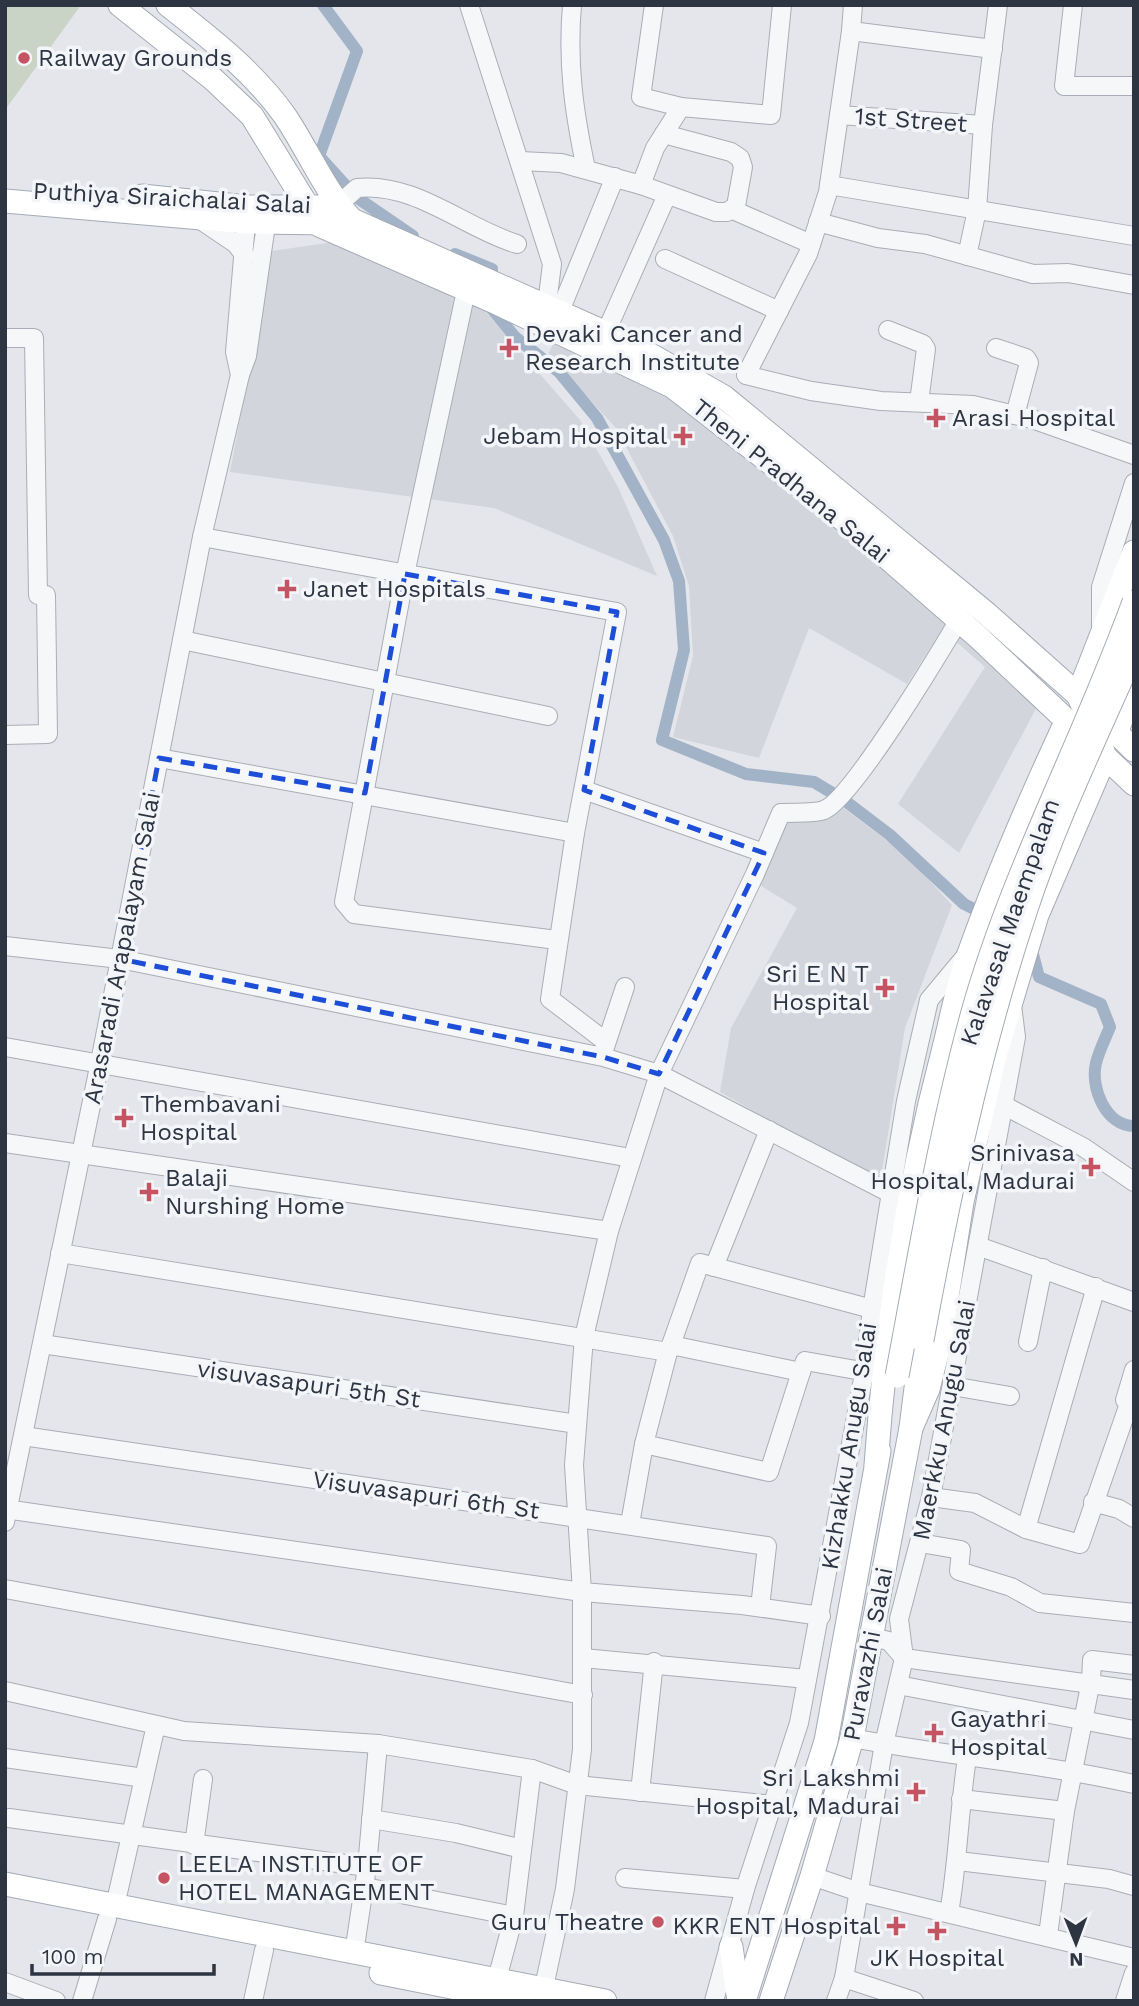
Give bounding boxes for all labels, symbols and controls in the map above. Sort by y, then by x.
place label: Railway Grounds [38,44,232,72]
marker: Railway Grounds [16,50,32,66]
street label: 1st Street [854,102,968,138]
street label: Puthiya Siraichalai Salai [32,177,312,219]
place label: Devaki Cancer and Research Institute [525,320,743,376]
marker: Devaki Cancer and Research Institute [499,338,519,358]
street label: Theni Pradhana Salai [687,393,895,569]
place label: Arasi Hospital [952,404,1116,432]
marker: Arasi Hospital [926,408,946,428]
place label: Jebam Hospital [483,422,668,450]
marker: Jebam Hospital [673,426,693,446]
place label: Janet Hospitals [303,575,486,603]
marker: Janet Hospitals [277,579,297,599]
street label: Arasaradi Arapalayam Salai [78,790,166,1106]
street label: Kalavasal Maempalam [955,795,1065,1049]
place label: Sri E N T Hospital [766,960,870,1016]
marker: Sri E N T Hospital [875,978,895,998]
place label: Thembavani Hospital [140,1090,281,1146]
marker: Thembavani Hospital [114,1108,134,1128]
place label: Srinivasa Hospital, Madurai [870,1139,1075,1195]
marker: Srinivasa Hospital, Madurai [1081,1157,1101,1177]
place label: Balaji Nurshing Home [165,1164,345,1220]
marker: Balaji Nurshing Home [139,1182,159,1202]
street label: Maerkku Anugu Salai [907,1298,981,1542]
street label: Kizhakku Anugu Salai [816,1320,882,1572]
street label: visuvasapuri 5th St [196,1354,422,1414]
street label: Visuvasapuri 6th St [311,1465,541,1525]
street label: Puravazhi Salai [837,1565,899,1743]
place label: Gayathri Hospital [950,1705,1048,1761]
marker: Gayathri Hospital [924,1723,944,1743]
place label: Sri Lakshmi Hospital, Madurai [695,1764,900,1820]
marker: Sri Lakshmi Hospital, Madurai [906,1782,926,1802]
place label: LEELA INSTITUTE OF HOTEL MANAGEMENT [178,1850,435,1906]
marker: LEELA INSTITUTE OF HOTEL MANAGEMENT [156,1870,172,1886]
place label: Guru Theatre [491,1908,644,1936]
north arrow [1041,1908,1111,1978]
place label: KKR ENT Hospital [673,1912,881,1940]
marker: Guru Theatre [650,1914,666,1930]
marker: KKR ENT Hospital [886,1916,906,1936]
marker: JK Hospital [927,1921,947,1941]
scale bar [32,1932,214,1976]
text: 100 m [42,1944,104,1969]
place label: JK Hospital [870,1944,1005,1972]
text: N [1069,1948,1084,1971]

